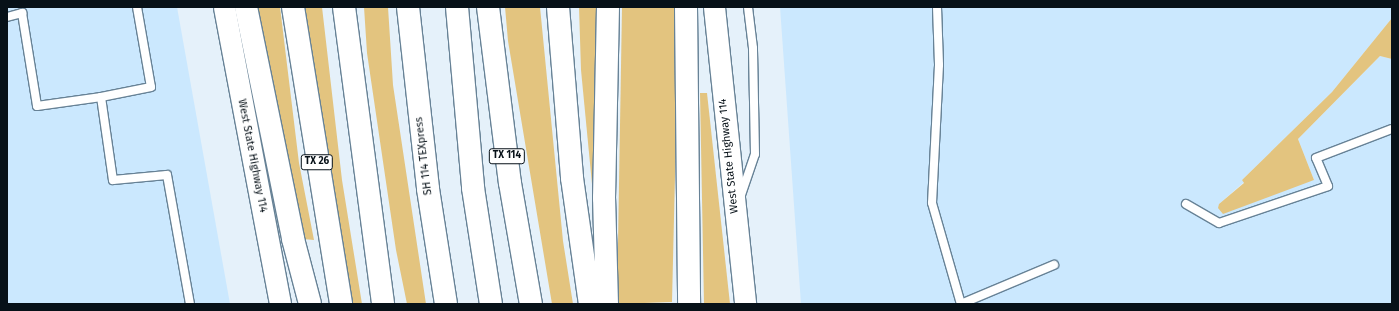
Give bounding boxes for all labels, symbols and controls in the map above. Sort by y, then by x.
street label: West State Highway 114 [235,98,269,214]
street label: West State Highway 114 [716,98,742,214]
street label: SH 114 TEXpress [413,116,435,196]
road number: TX 114 [488,148,526,164]
road number: TX 26 [300,154,334,170]

